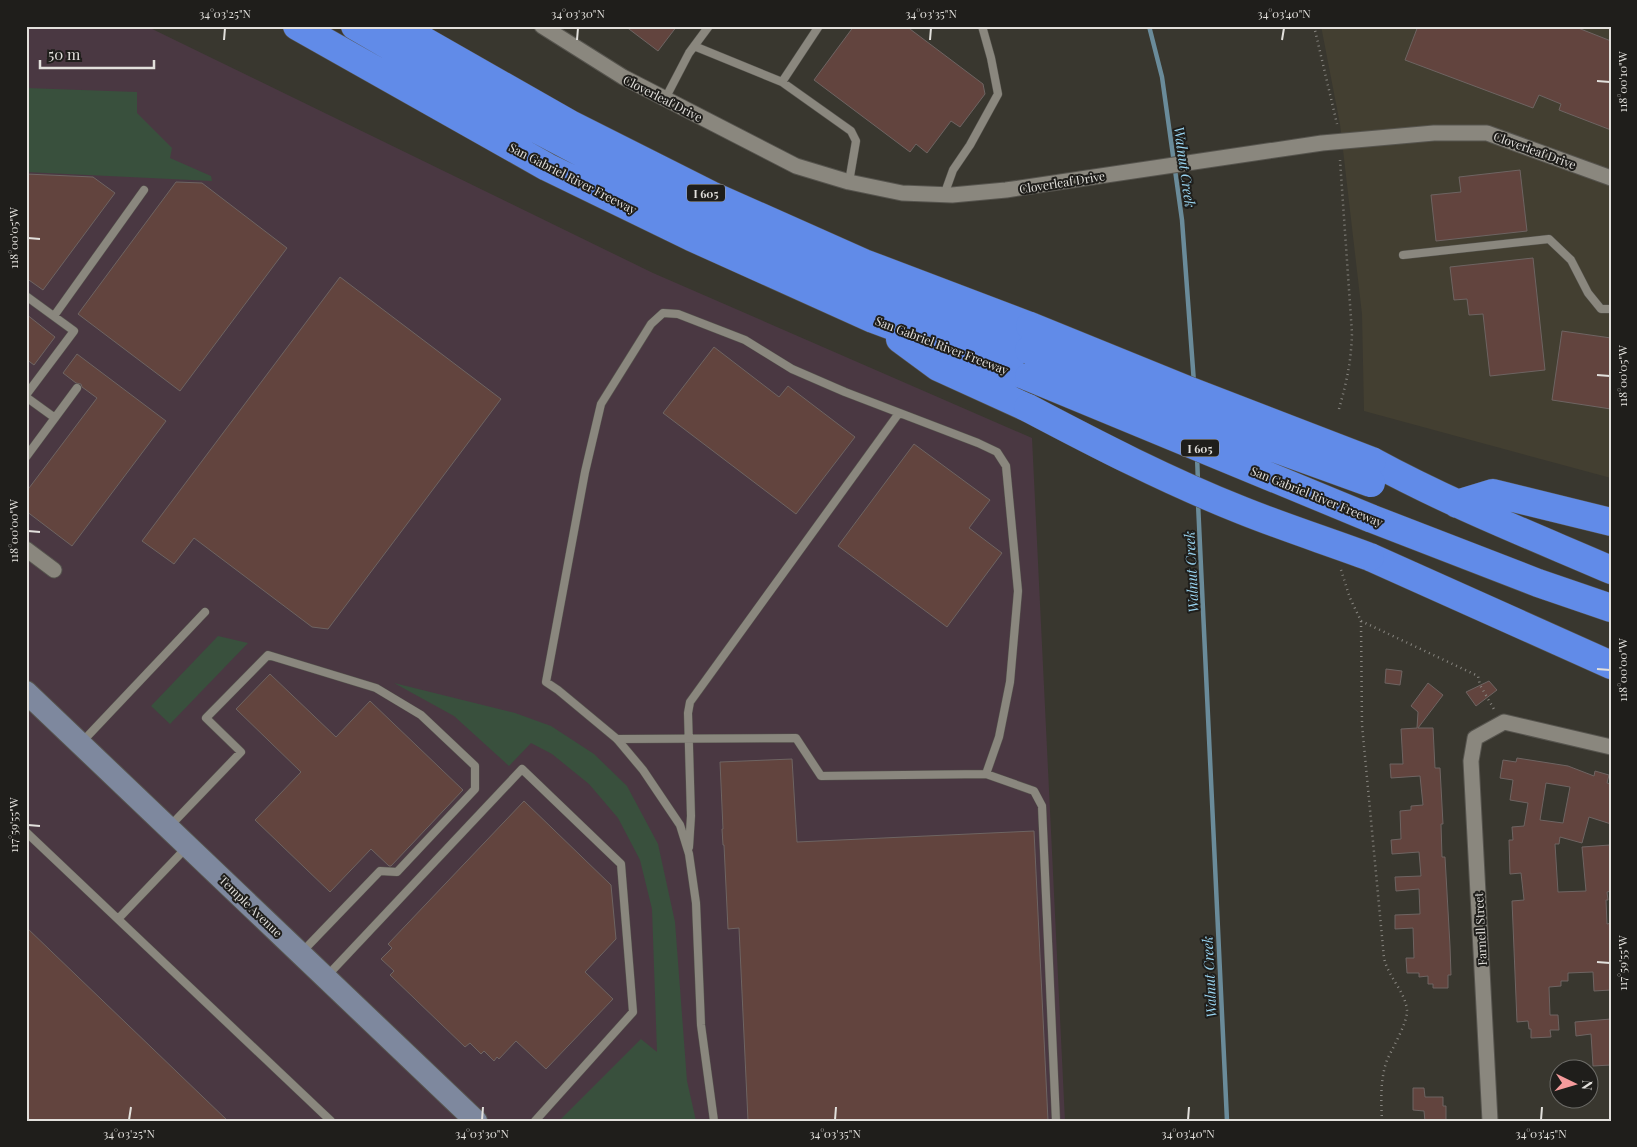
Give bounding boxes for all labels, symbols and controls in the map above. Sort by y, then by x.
text: 34°03'25"N [199,5,252,21]
text: 34°03'30"N [551,5,605,21]
text: 34°03'35"N [905,5,957,21]
text: 34°03'40"N [1257,5,1311,21]
scale bar [40,38,154,70]
text: 50 m [48,44,81,64]
text: 118°00'10"W [1614,51,1630,113]
street label: Cloverleaf Drive [621,71,705,125]
water label: Walnut Creek [1170,125,1200,209]
street label: Cloverleaf Drive [1492,128,1578,172]
street label: San Gabriel River Freeway [506,139,640,217]
street label: Cloverleaf Drive [1018,167,1106,197]
road number: I 605 [687,184,725,202]
text: 118°00'05"W [5,207,21,269]
street label: San Gabriel River Freeway [873,312,1011,378]
text: 118°00'05"W [1614,345,1630,407]
road number: I 605 [1181,439,1219,456]
street label: San Gabriel River Freeway [1248,462,1386,530]
text: 118°00'00"W [5,499,21,563]
water label: Walnut Creek [1179,531,1203,613]
text: 118°00'00"W [1614,638,1630,702]
text: 117°59'55"W [5,797,21,853]
street label: Temple Avenue [216,872,286,940]
street label: Farnell Street [1470,891,1490,966]
text: 117°59'55"W [1614,935,1630,991]
water label: Walnut Creek [1197,936,1221,1018]
north arrow [1550,1060,1600,1110]
text: N [1578,1079,1597,1091]
text: 34°03'25"N [103,1125,156,1141]
text: 34°03'30"N [455,1125,509,1141]
text: 34°03'35"N [809,1125,861,1141]
text: 34°03'40"N [1161,1125,1215,1141]
text: 34°03'45"N [1515,1125,1567,1141]

